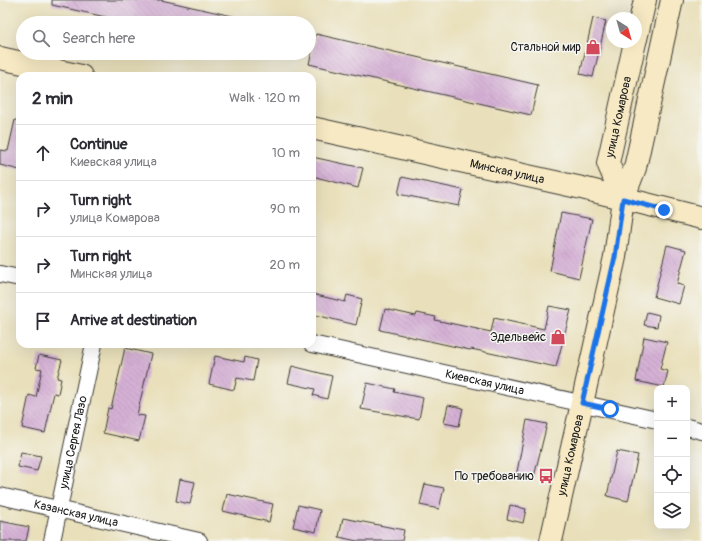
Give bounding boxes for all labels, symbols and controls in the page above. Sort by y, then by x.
north arrow [606,12,642,48]
search box [16,16,316,60]
icon: search [30,27,52,49]
text: Search here [62,29,135,48]
shop icon: Стальной мир [584,38,602,56]
place label: Стальной мир [510,40,581,55]
street label: улица Комарова [602,74,635,160]
text: 2 min [32,88,73,109]
text: Walk · 120 m [229,90,300,106]
text: Continue [70,135,128,154]
icon: ahead [32,142,54,164]
text: 10 m [272,145,300,161]
text: Киевская улица [70,154,157,170]
street label: Минская улица [468,156,546,187]
text: Turn right [70,191,131,210]
icon: right [32,198,54,220]
text: 90 m [270,201,300,217]
route end [655,201,673,219]
text: улица Комарова [70,210,160,226]
text: Turn right [70,247,131,266]
icon: right [32,254,54,276]
text: 20 m [269,257,300,273]
text: Минская улица [70,266,152,282]
icon: arrive [32,310,54,332]
text: Arrive at destination [70,311,197,330]
shop icon: Эдельвейс [549,328,567,346]
place label: Эдельвейс [490,330,546,345]
street label: Киевская улица [444,366,526,398]
map controls [654,385,690,529]
button: + [654,385,690,421]
street label: улица Сергея Лазо [56,394,90,491]
route start [601,400,619,418]
street label: улица Комарова [554,413,587,498]
button: − [654,421,690,457]
button: locate [654,457,690,493]
bus stop icon: По требованию [537,467,555,485]
place label: По требованию [455,469,534,484]
button: layers [654,493,690,529]
street label: Казанская улица [33,496,120,530]

